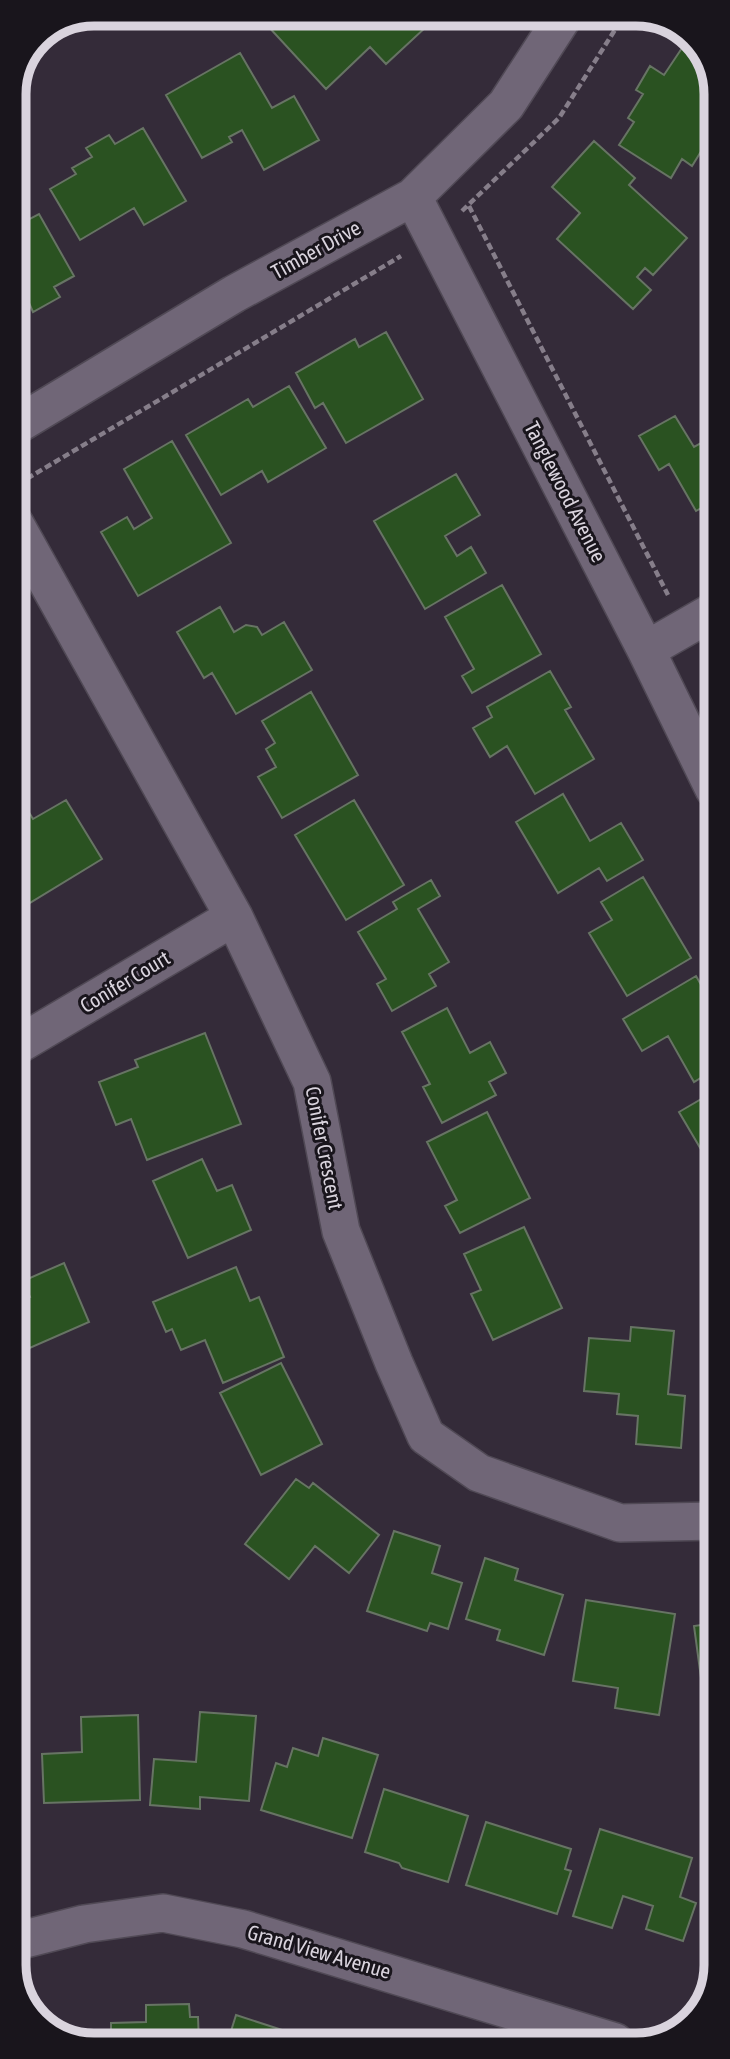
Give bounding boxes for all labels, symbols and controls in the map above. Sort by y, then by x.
street label: Timber Drive [267,215,364,283]
street label: Tanglewood Avenue [520,417,612,566]
street label: Conifer Court [75,945,174,1017]
street label: Conifer Crescent [301,1084,349,1211]
street label: Grand View Avenue [245,1919,394,1983]

